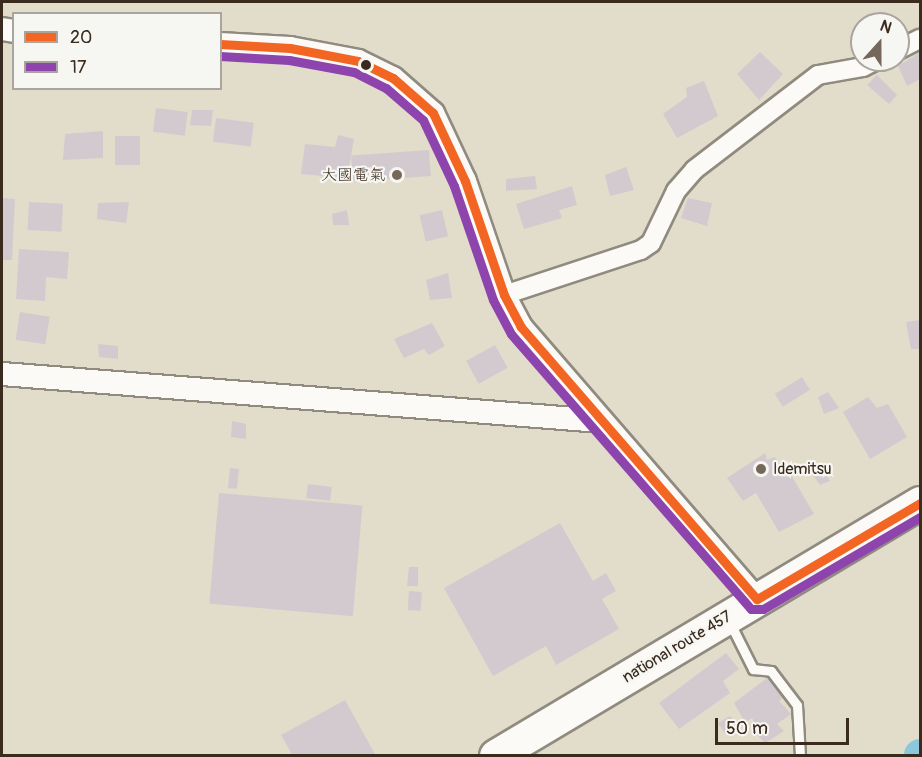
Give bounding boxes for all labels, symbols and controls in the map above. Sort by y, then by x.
legend [12,12,222,90]
north arrow [850,12,910,72]
text: N [877,16,894,38]
text: 20 [70,26,92,49]
text: 17 [70,56,87,79]
unlabelled marker [360,59,372,71]
place label: 大國電氣 [321,165,385,185]
marker: 大國電氣 [390,168,404,182]
place label: Idemitsu [773,459,832,479]
marker: Idemitsu [754,462,768,476]
street label: national route 457 [619,607,735,687]
scale bar [718,706,852,744]
text: 50 m [726,717,768,740]

